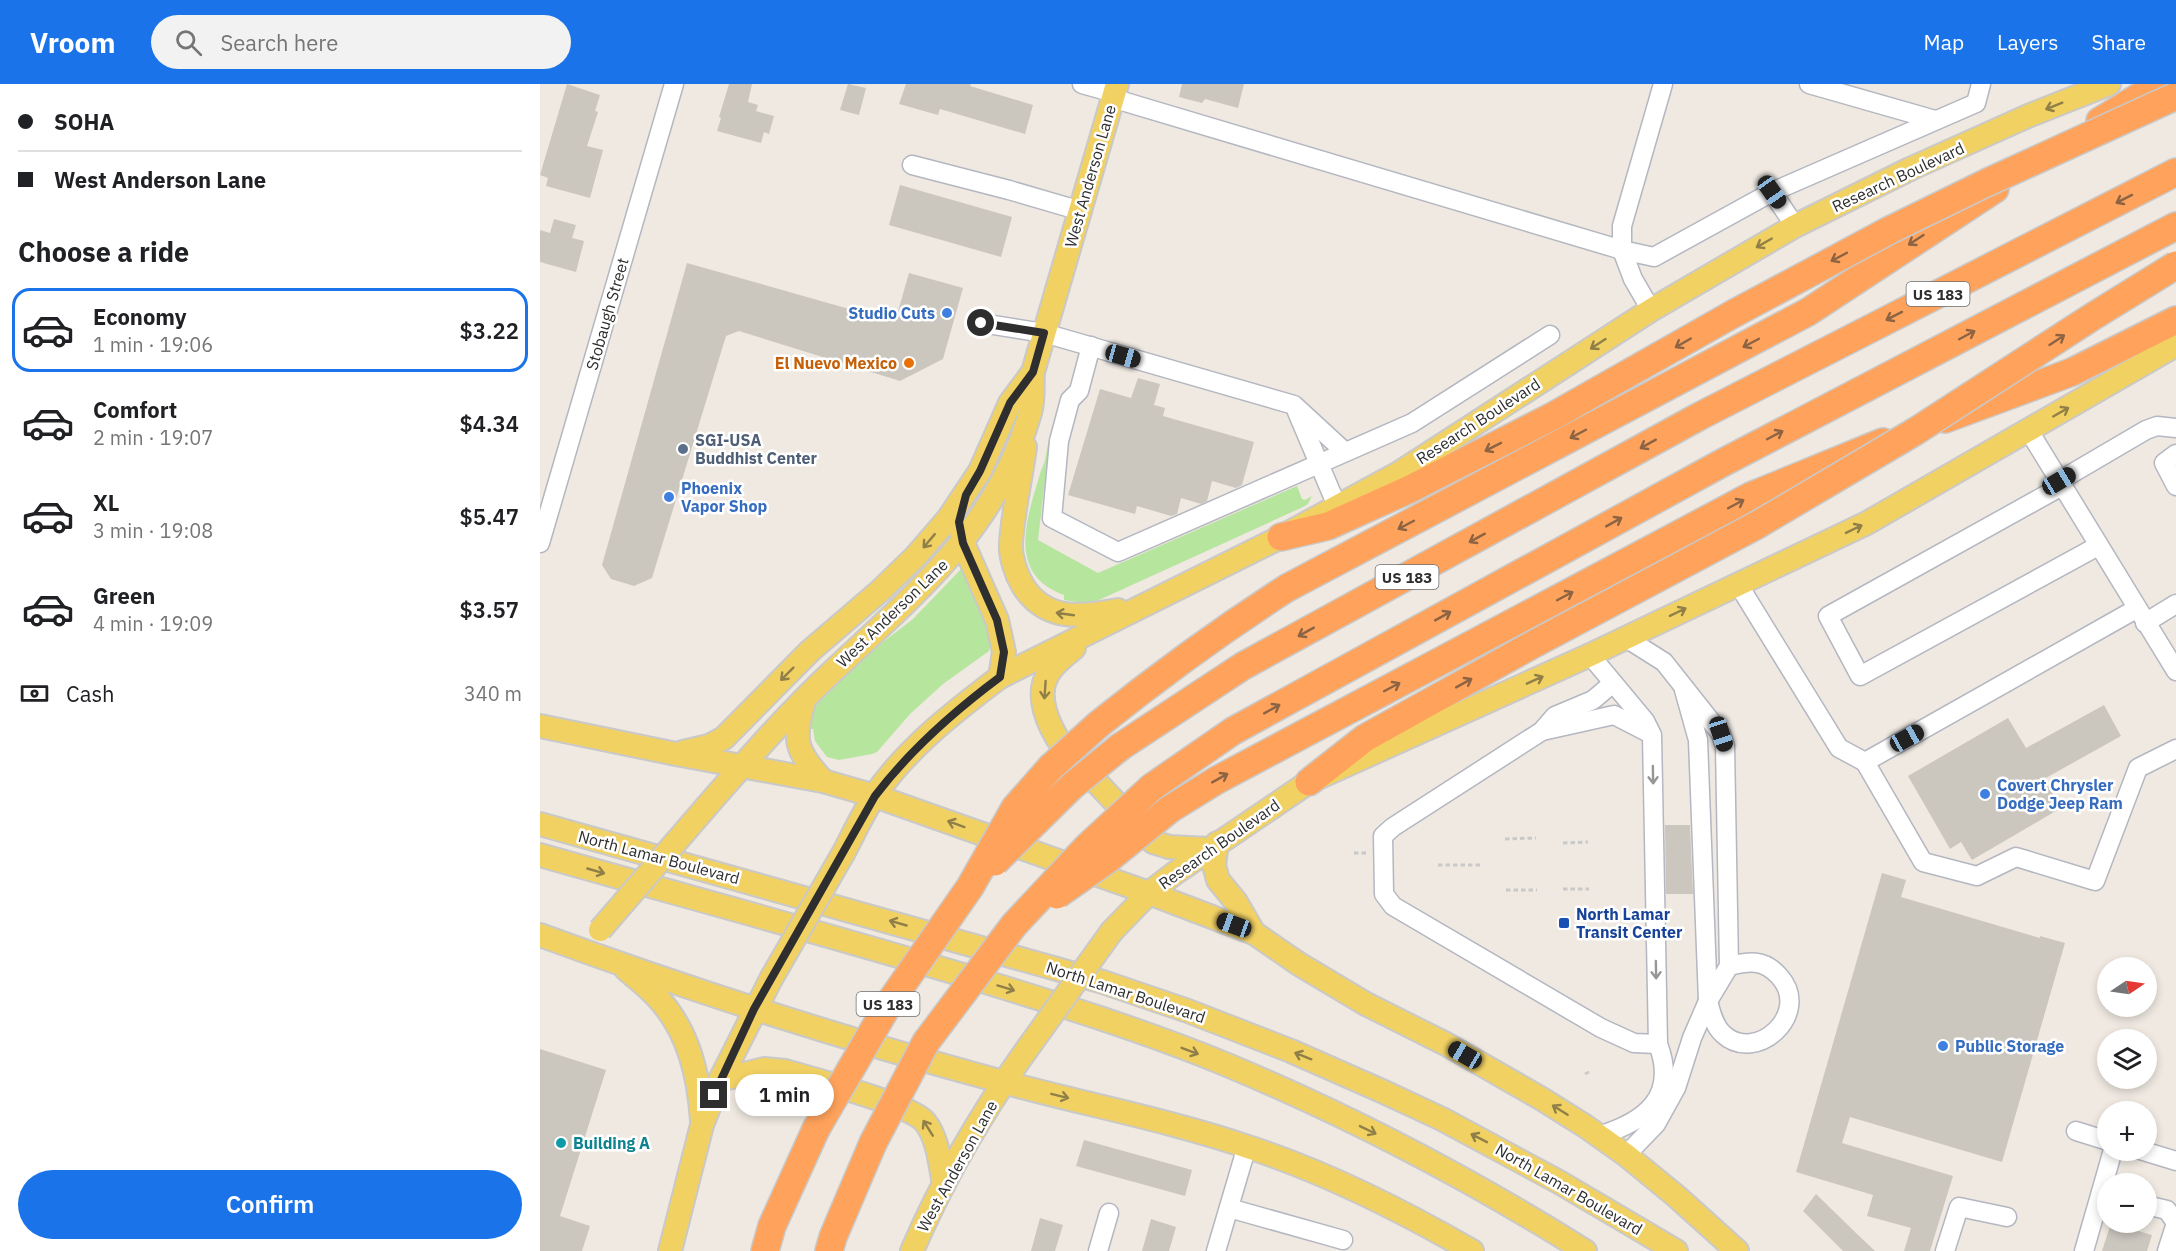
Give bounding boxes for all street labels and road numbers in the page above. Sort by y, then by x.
street label: West Anderson Lane [1060,102,1120,249]
street label: Research Boulevard [1829,138,1967,216]
street label: Stobaugh Street [581,256,633,372]
road number: US 183 [1906,282,1970,306]
street label: Research Boulevard [1412,374,1544,468]
street label: West Anderson Lane [832,555,952,671]
road number: US 183 [1376,565,1438,589]
street label: Research Boulevard [1155,795,1283,893]
street label: North Lamar Boulevard [576,826,742,888]
street label: North Lamar Boulevard [1044,957,1208,1027]
road number: US 183 [856,992,920,1016]
street label: West Anderson Lane [913,1097,1002,1235]
street label: North Lamar Boulevard [1492,1139,1646,1239]

